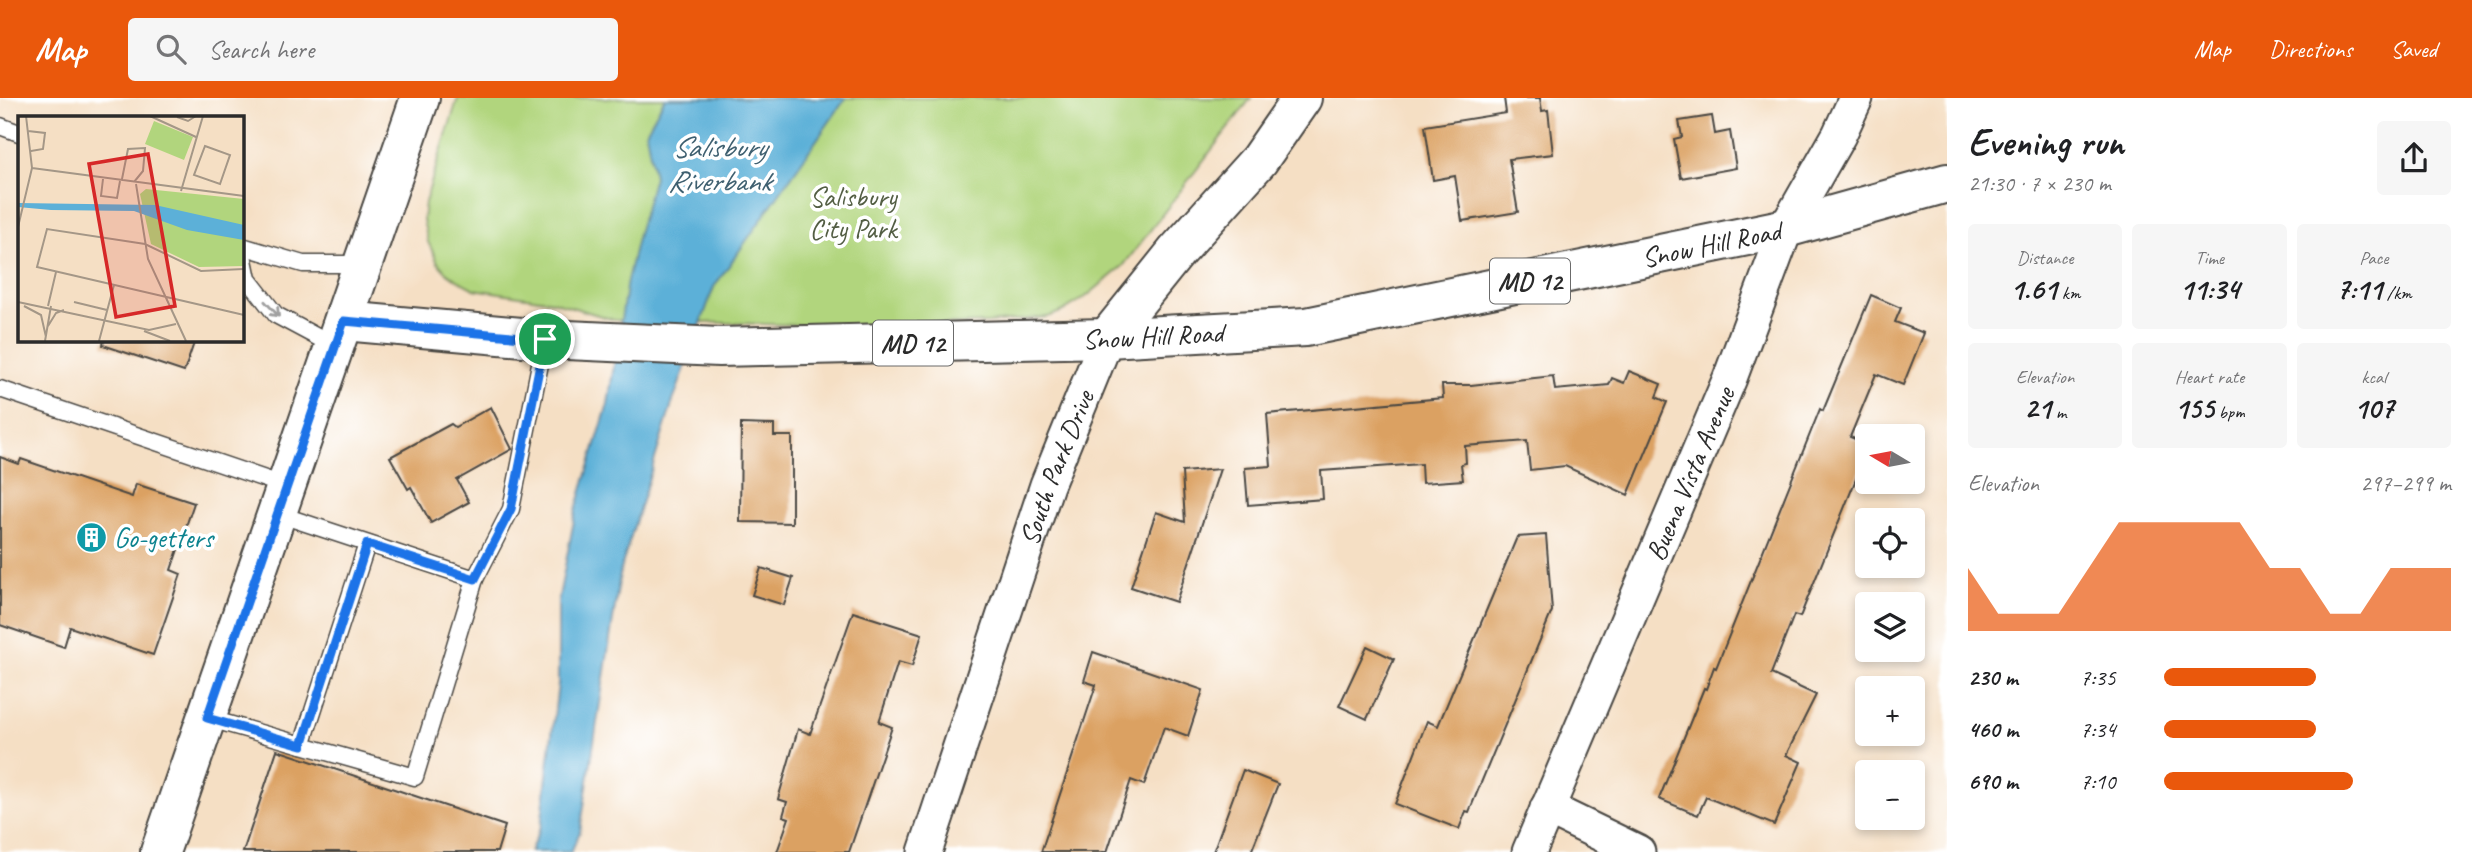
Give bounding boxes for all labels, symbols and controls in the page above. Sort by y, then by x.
search box [128,18,618,81]
text: Map [35,28,86,70]
icon: search [152,30,190,68]
text: Search here [208,33,314,66]
text: Map [2194,34,2231,64]
text: Directions [2269,34,2352,64]
text: Saved [2390,34,2437,64]
inset map [18,116,243,341]
text: Evening run [1968,119,2124,166]
button: share [2377,121,2451,195]
water label: Salisbury Riverbank [668,128,775,200]
text: 21:30 · 7 × 230 m [1968,169,2111,198]
park label: Salisbury City Park [809,179,899,246]
street label: Snow Hill Road [1639,211,1788,275]
text: Distance [2017,246,2074,270]
text: Time [2195,246,2224,270]
text: Pace [2359,246,2388,270]
road number: MD 12 [1490,258,1570,304]
text: 1.61 [2010,270,2057,308]
text: 11:34 [2180,270,2239,308]
text: 7:11 [2336,270,2382,308]
text: km [2057,281,2080,305]
text: /km [2382,281,2412,305]
one-way arrow [264,300,281,317]
pin [515,309,575,369]
street label: Snow Hill Road [1082,314,1228,356]
icon: arrive [526,320,564,358]
road number: MD 12 [873,320,953,366]
text: Elevation [2016,365,2074,389]
text: Heart rate [2175,365,2244,389]
text: kcal [2361,365,2386,389]
street label: Buena Vista Avenue [1637,380,1742,566]
street label: South Park Drive [1011,383,1102,549]
text: 21 [2024,389,2051,427]
text: 155 [2174,389,2214,427]
text: 107 [2354,389,2394,427]
text: m [2051,400,2066,424]
text: bpm [2214,400,2245,424]
north arrow [1855,424,1925,494]
map controls [1855,424,1925,830]
text: Elevation [1968,469,2039,498]
text: 297–299 m [2360,469,2451,498]
button: locate [1855,508,1925,578]
building icon: Go-getters [74,520,108,554]
place label: Go-getters [114,520,215,555]
button: layers [1855,592,1925,662]
text: 230 m [1968,663,2018,692]
text: 7:35 [2080,663,2116,692]
button: + [1855,676,1925,746]
text: 460 m [1968,715,2018,744]
text: 7:34 [2080,715,2116,744]
button: − [1855,760,1925,830]
text: 690 m [1968,767,2018,796]
text: 7:10 [2080,767,2116,796]

